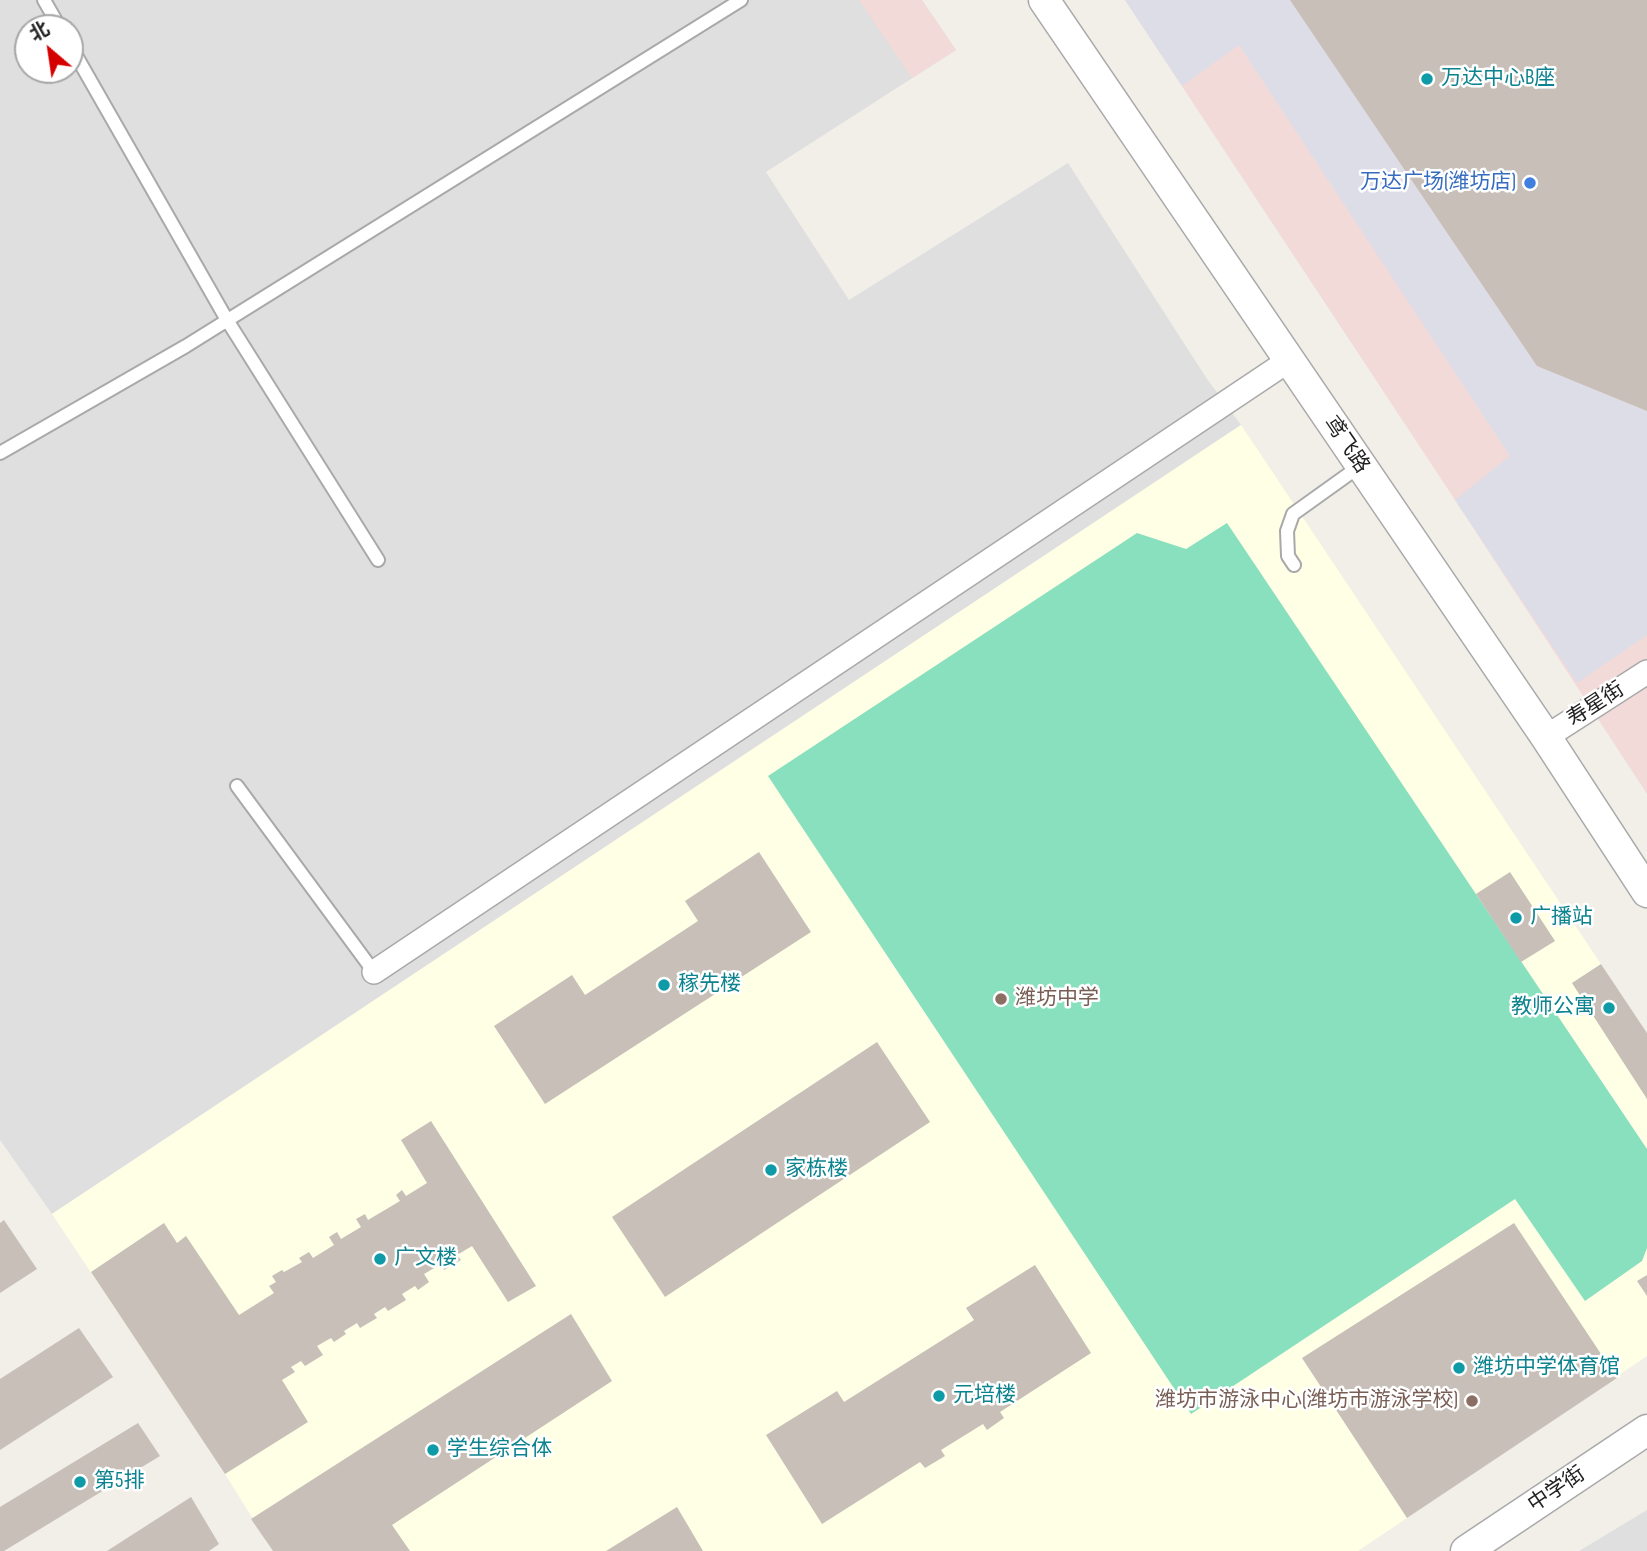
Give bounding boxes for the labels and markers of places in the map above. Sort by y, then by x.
place label: 万达中心B座 [1441,66,1555,92]
marker: 万达中心B座 [1419,71,1435,87]
place label: 万达广场(潍坊店) [1360,170,1516,196]
marker: 万达广场(潍坊店) [1522,175,1538,191]
place label: 广播站 [1530,905,1593,931]
marker: 广播站 [1508,910,1524,926]
place label: 稼先楼 [678,972,741,998]
marker: 稼先楼 [656,977,672,993]
place label: 潍坊中学 [1015,986,1099,1012]
marker: 潍坊中学 [993,991,1009,1007]
place label: 教师公寓 [1511,995,1595,1021]
marker: 教师公寓 [1601,1000,1617,1016]
place label: 家栋楼 [785,1157,848,1183]
marker: 家栋楼 [763,1162,779,1178]
place label: 广文楼 [394,1246,457,1272]
marker: 广文楼 [372,1251,388,1267]
place label: 潍坊中学体育馆 [1473,1355,1620,1381]
marker: 潍坊中学体育馆 [1451,1360,1467,1376]
place label: 元培楼 [953,1383,1016,1409]
marker: 元培楼 [931,1388,947,1404]
place label: 潍坊市游泳中心(潍坊市游泳学校) [1155,1388,1458,1414]
marker: 潍坊市游泳中心(潍坊市游泳学校) [1464,1393,1480,1409]
place label: 学生综合体 [447,1437,552,1463]
marker: 学生综合体 [425,1442,441,1458]
place label: 第5排 [94,1469,144,1495]
marker: 第5排 [72,1474,88,1490]

